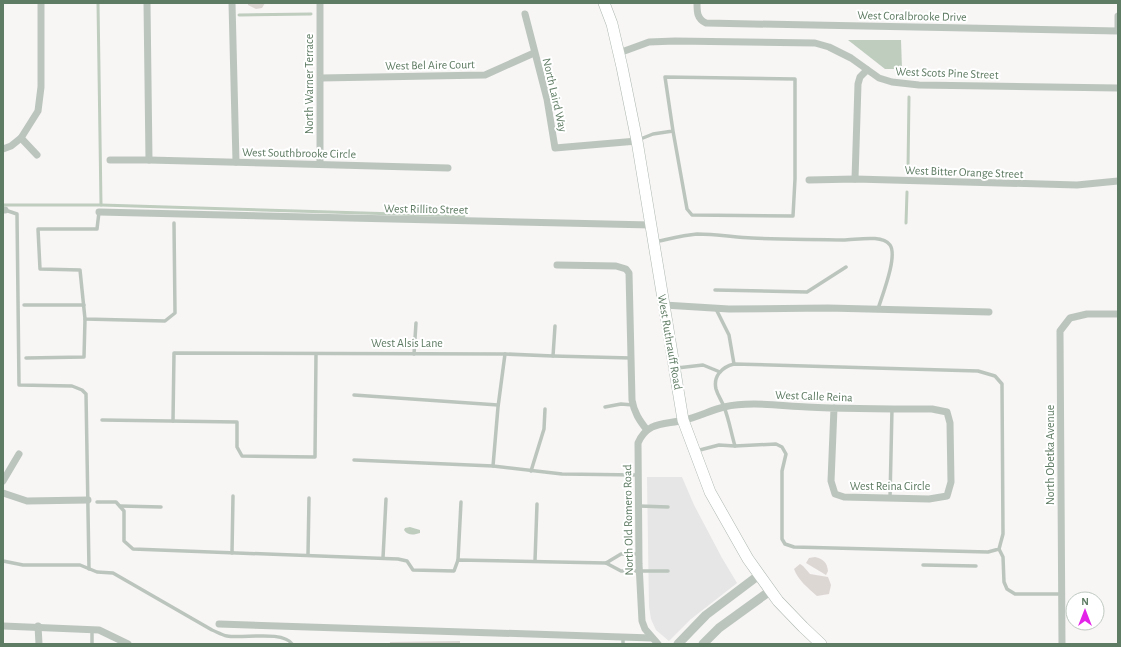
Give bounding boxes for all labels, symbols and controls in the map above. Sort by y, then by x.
street label: West Coralbrooke Drive [857,9,967,23]
street label: North Warner Terrace [303,34,315,134]
street label: North Laird Way [540,57,569,133]
street label: West Bel Aire Court [385,58,475,72]
street label: West Scots Pine Street [895,65,999,81]
street label: West Southbrooke Circle [242,146,356,160]
street label: West Bitter Orange Street [904,164,1024,180]
street label: West Rillito Street [384,202,468,216]
street label: West Ruthrauff Road [656,293,684,391]
street label: West Alsis Lane [371,337,443,349]
street label: West Calle Reina [775,389,853,403]
street label: North Obetka Avenue [1044,405,1056,505]
street label: North Old Romero Road [621,464,635,576]
street label: West Reina Circle [850,480,930,492]
north arrow [1065,591,1105,631]
text: N [1081,596,1089,607]

